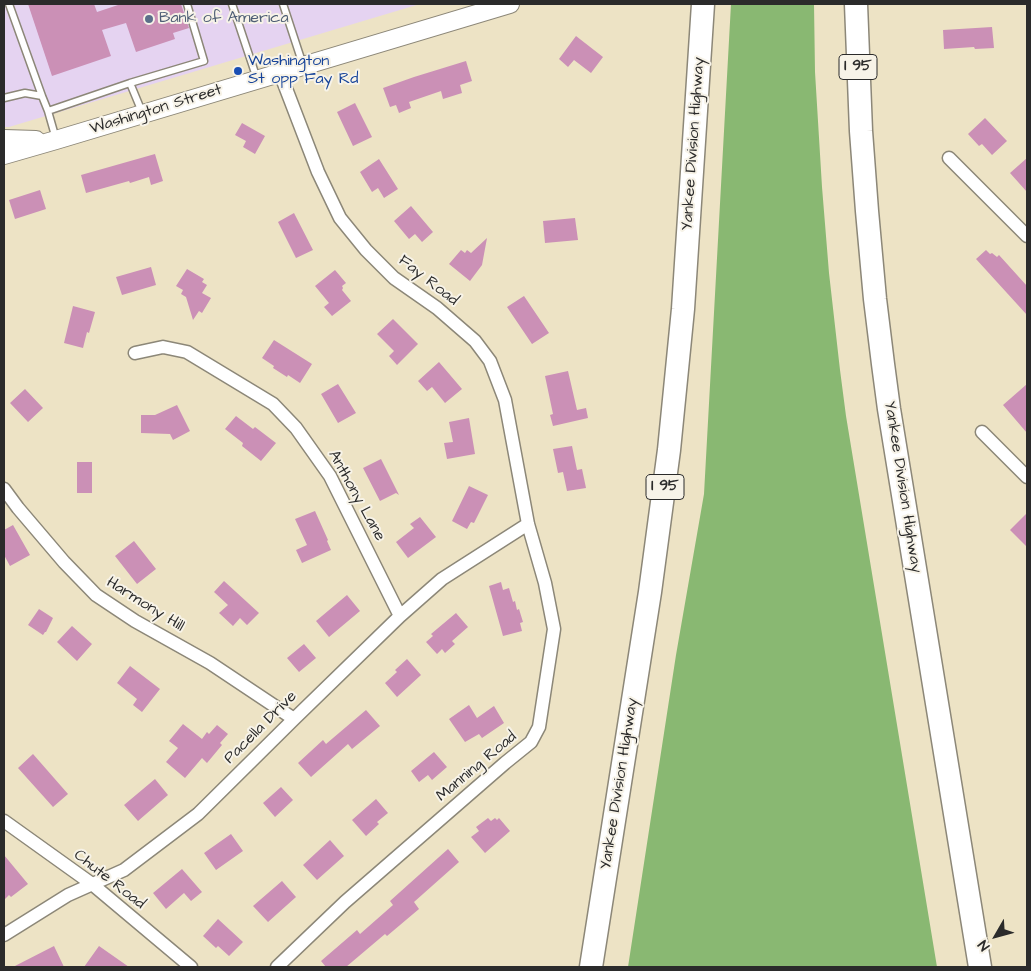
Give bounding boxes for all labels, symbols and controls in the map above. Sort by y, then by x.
place label: Bank of America [159,9,289,29]
marker: Bank of America [143,13,155,25]
place label: Washington St opp Fay Rd [248,52,358,90]
road number: I 95 [839,54,877,80]
street label: Yankee Division Highway [678,57,710,231]
marker: Washington St opp Fay Rd [232,65,244,77]
street label: Washington Street [88,81,224,139]
street label: Fay Road [394,252,462,310]
street label: Yankee Division Highway [879,400,925,574]
street label: Anthony Lane [323,447,389,545]
road number: I 95 [646,474,684,500]
street label: Harmony Hill [102,573,188,637]
street label: Pacella Drive [221,688,301,768]
street label: Yankee Division Highway [597,697,643,871]
street label: Manning Road [433,728,521,806]
street label: Chute Road [69,846,149,914]
north arrow [971,911,1021,961]
text: N [974,936,995,955]

